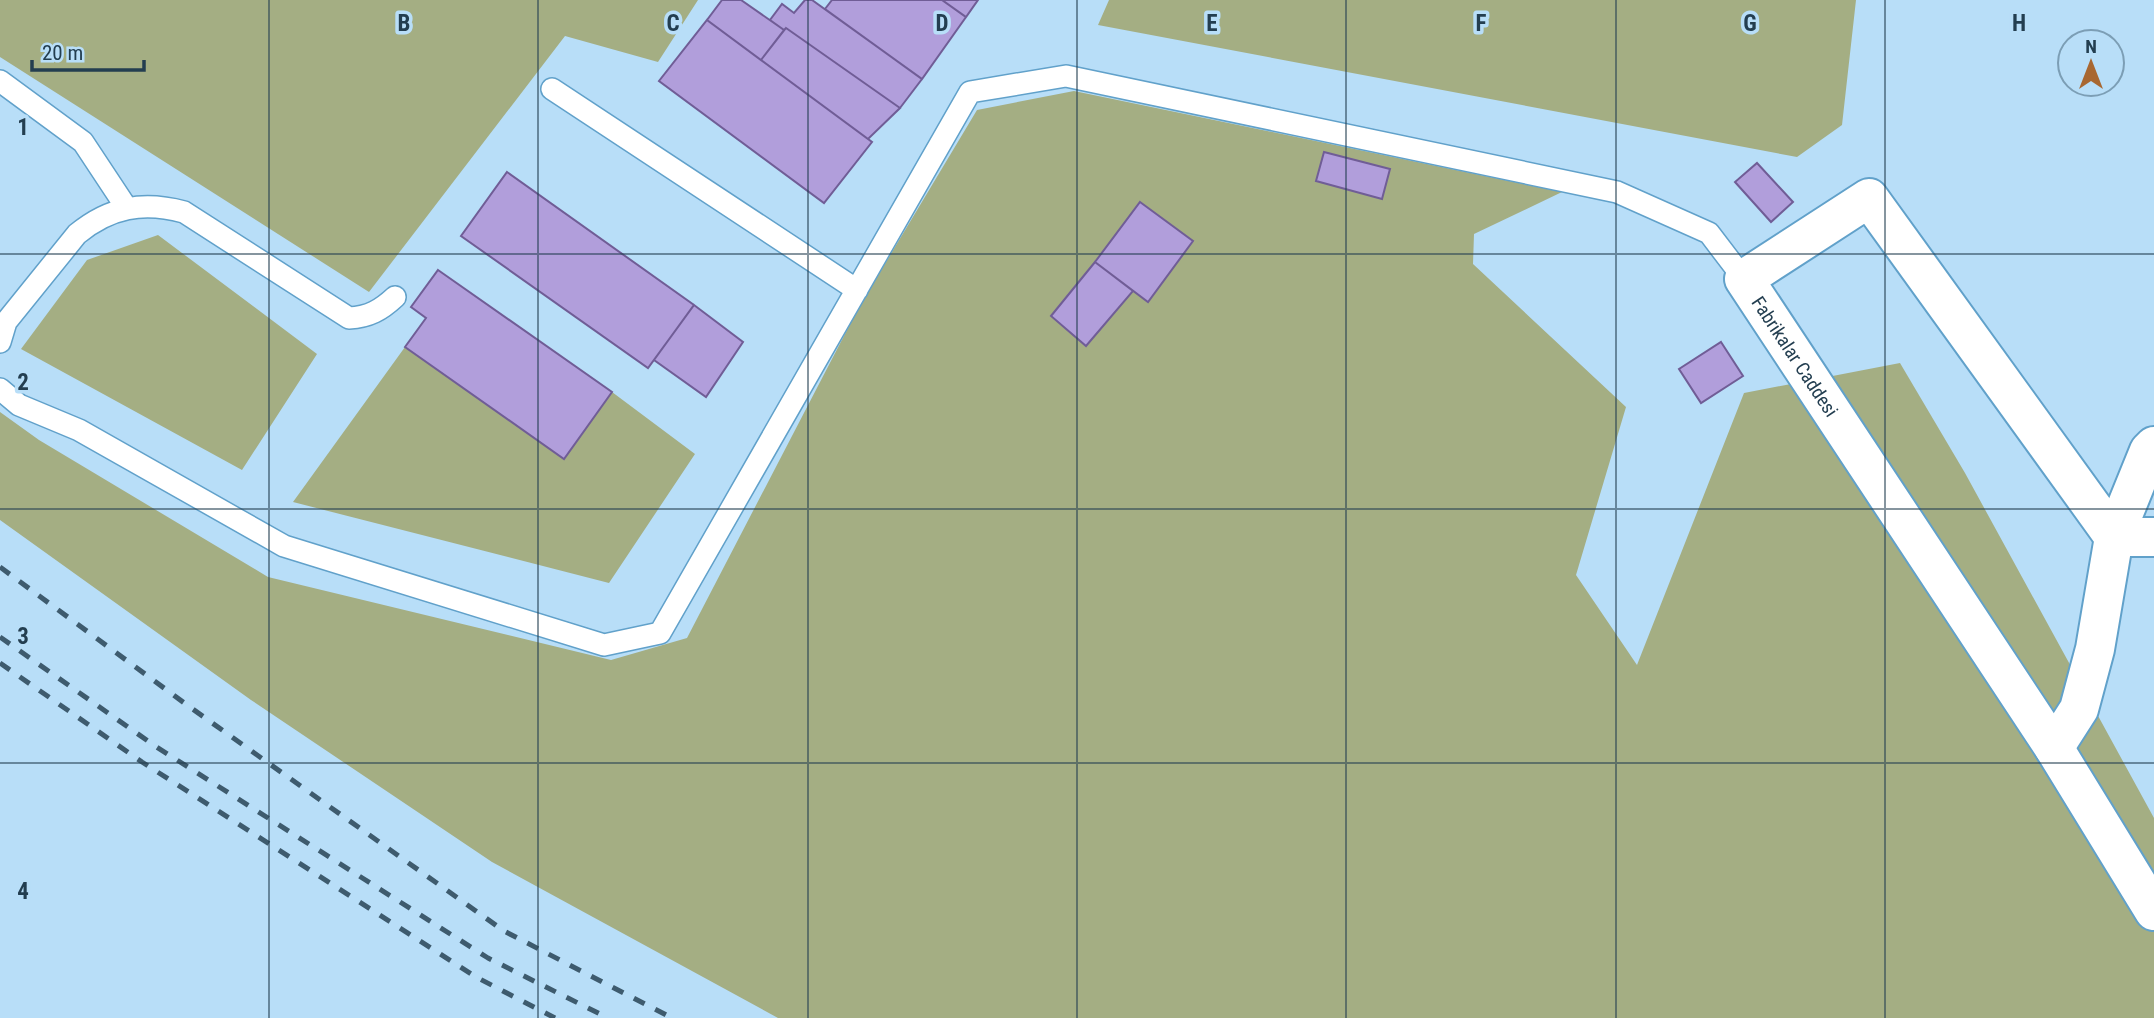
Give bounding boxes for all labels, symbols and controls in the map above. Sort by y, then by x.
text: B [398,10,410,37]
text: C [666,10,680,37]
text: D [936,10,949,37]
text: E [1206,10,1218,37]
text: F [1476,10,1487,37]
text: G [1743,10,1757,37]
text: H [2012,10,2026,37]
scale bar [32,28,144,72]
north arrow [2056,28,2126,98]
text: N [2085,35,2097,58]
text: 20 m [42,41,83,65]
text: 1 [17,114,29,141]
street label: Fabrikalar Caddesi [1747,292,1843,421]
text: 2 [17,369,29,396]
text: 3 [17,623,29,650]
text: 4 [17,878,29,905]

